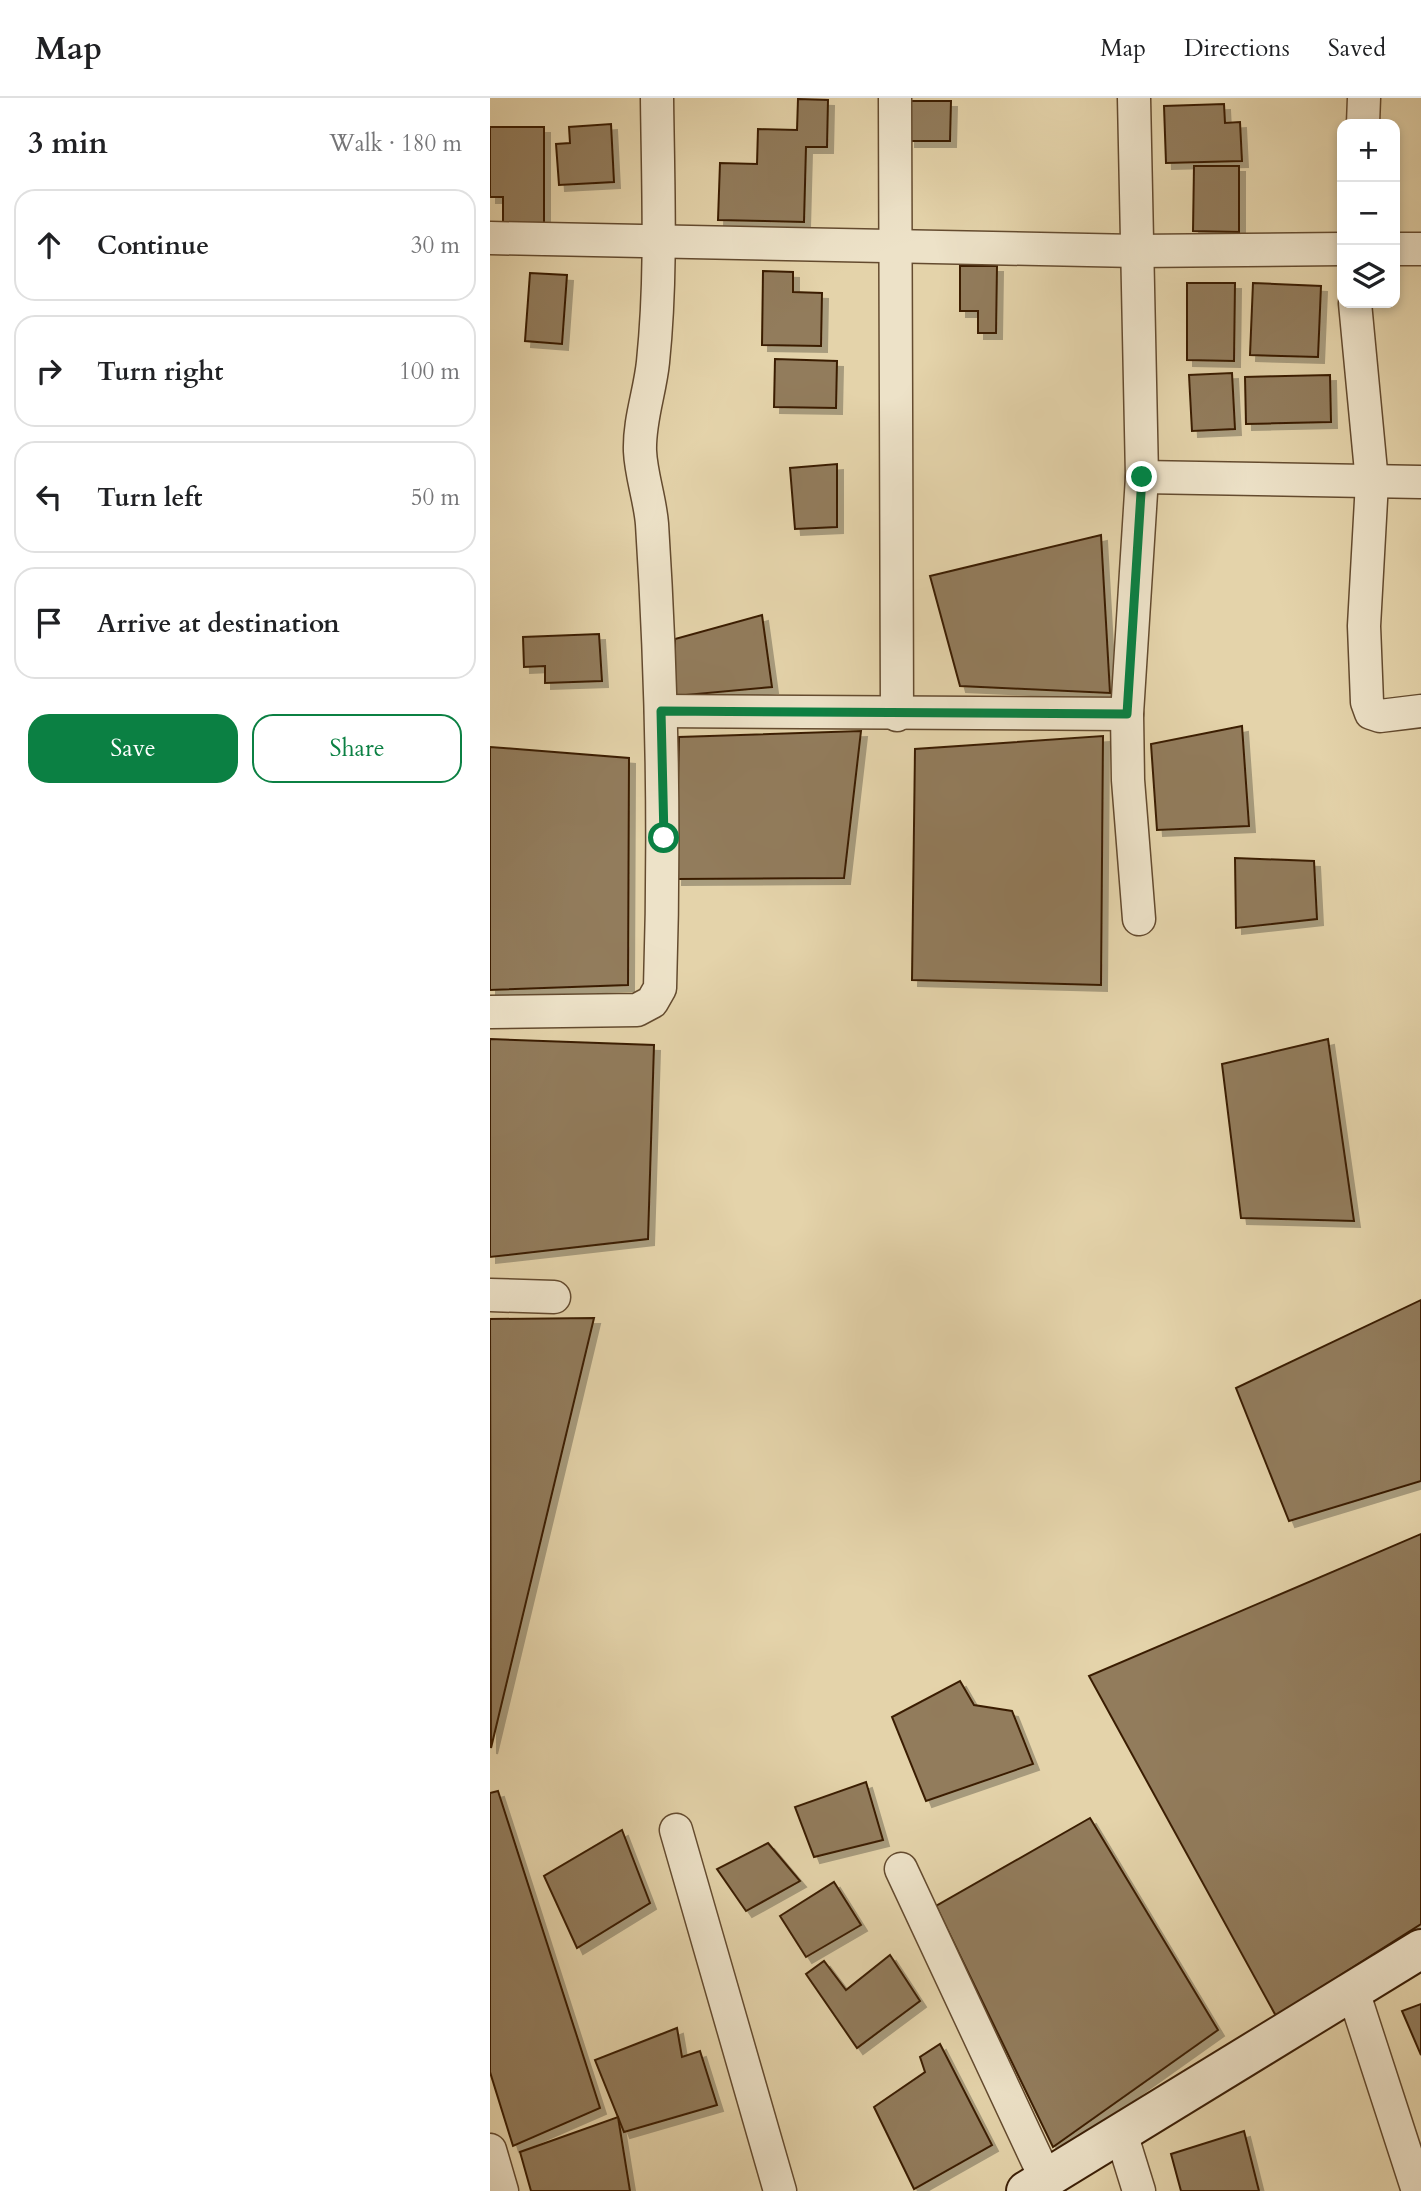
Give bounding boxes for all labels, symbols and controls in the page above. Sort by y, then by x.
text: Map [35,26,102,71]
text: Map [1100,32,1146,65]
text: Directions [1184,32,1290,65]
text: Saved [1328,32,1386,65]
map controls [1337,119,1400,308]
button: + [1337,119,1400,182]
text: 3 min [28,123,108,164]
text: Walk · 180 m [329,128,462,159]
button: − [1337,182,1400,245]
icon: ahead [30,226,68,264]
text: Continue [97,228,209,263]
text: 30 m [411,230,460,261]
button: layers [1337,245,1400,308]
icon: right [30,352,68,390]
text: Turn right [97,354,224,389]
text: 100 m [399,356,460,387]
route end [1126,461,1157,492]
icon: left [30,478,68,516]
text: Turn left [97,480,202,515]
text: 50 m [411,482,460,513]
icon: arrive [30,604,68,642]
text: Arrive at destination [97,606,340,641]
button: Save [28,714,238,783]
button: Share [252,714,462,783]
route start [648,822,679,853]

